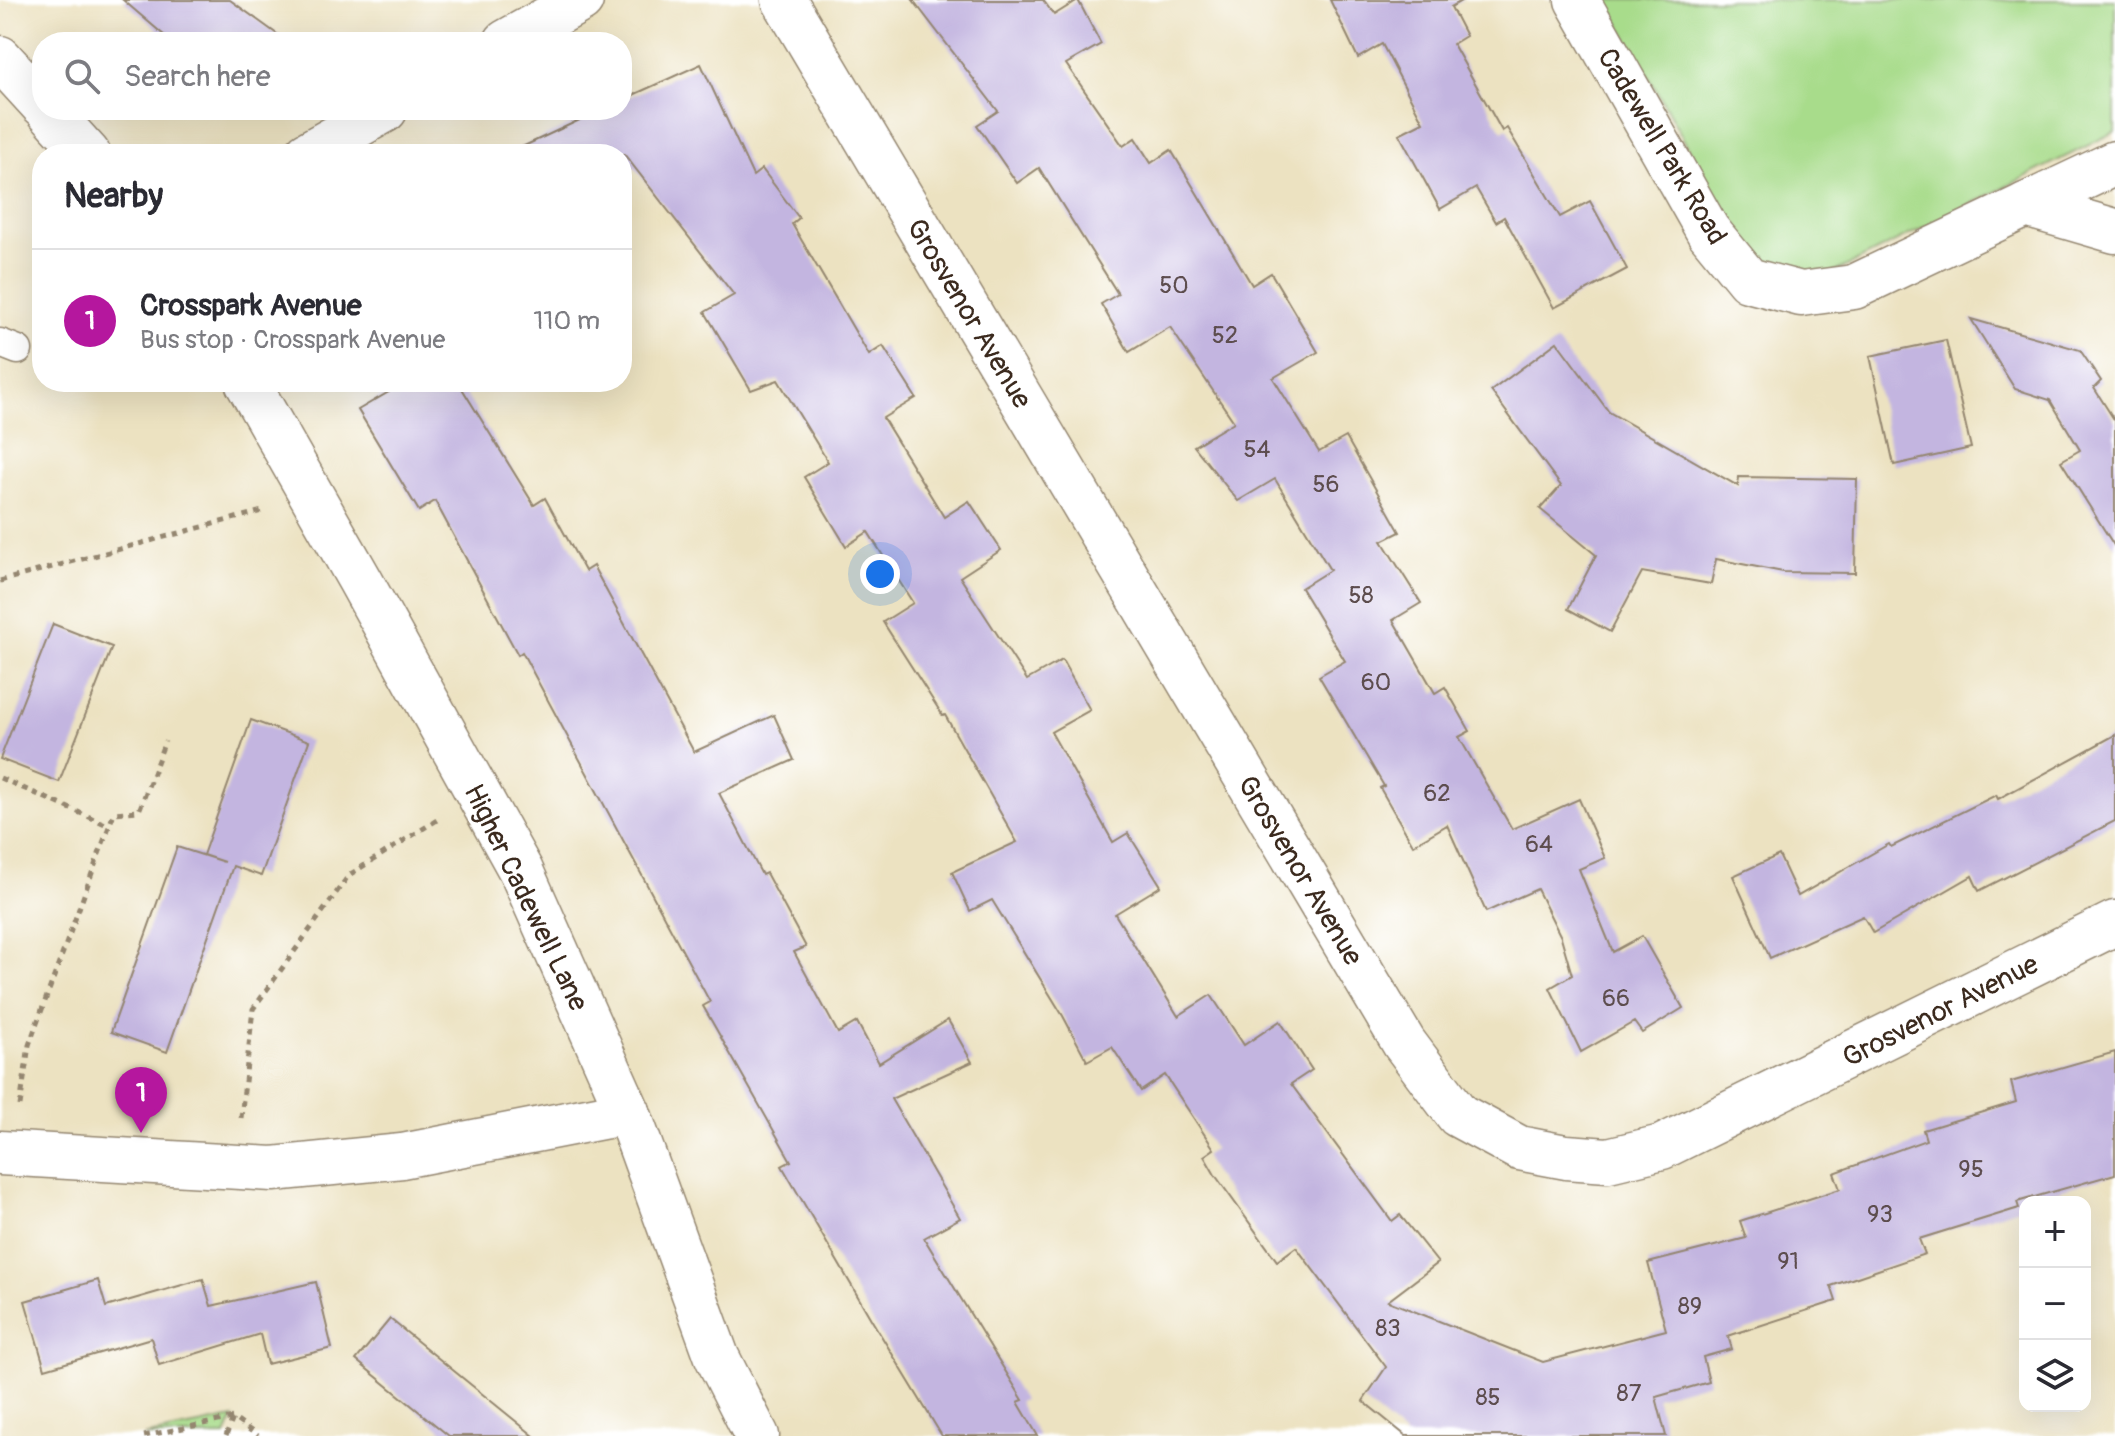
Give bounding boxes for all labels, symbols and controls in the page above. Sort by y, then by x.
search box [32,32,632,120]
street label: Cadewell Park Road [1589,42,1734,251]
icon: search [60,54,104,98]
text: Search here [124,58,271,95]
text: Nearby [64,175,163,218]
street label: Grosvenor Avenue [898,213,1039,415]
house number: 50 [1159,271,1189,300]
text: Crosspark Avenue [140,287,362,324]
text: 1 [85,305,95,337]
text: 110 m [533,305,600,337]
house number: 52 [1212,321,1238,350]
text: Bus stop · Crosspark Avenue [140,324,445,356]
house number: 54 [1244,435,1271,464]
house number: 56 [1313,470,1339,499]
your location [860,554,900,594]
house number: 58 [1348,581,1374,610]
house number: 60 [1361,668,1391,697]
street label: Grosvenor Avenue [1229,770,1370,972]
street label: Higher Cadewell Lane [456,779,596,1017]
house number: 62 [1423,779,1451,808]
house number: 64 [1525,830,1553,859]
street label: Grosvenor Avenue [1837,947,2045,1076]
house number: 66 [1602,984,1630,1013]
pin: 1 [115,1067,167,1133]
house number: 95 [1958,1155,1984,1184]
map controls [2019,1196,2091,1412]
button: + [2019,1196,2091,1268]
house number: 93 [1867,1200,1893,1229]
house number: 91 [1777,1247,1799,1276]
button: − [2019,1268,2091,1340]
house number: 89 [1678,1292,1702,1321]
house number: 83 [1375,1314,1401,1343]
button: layers [2019,1340,2091,1412]
house number: 87 [1617,1379,1642,1408]
house number: 85 [1475,1383,1501,1412]

